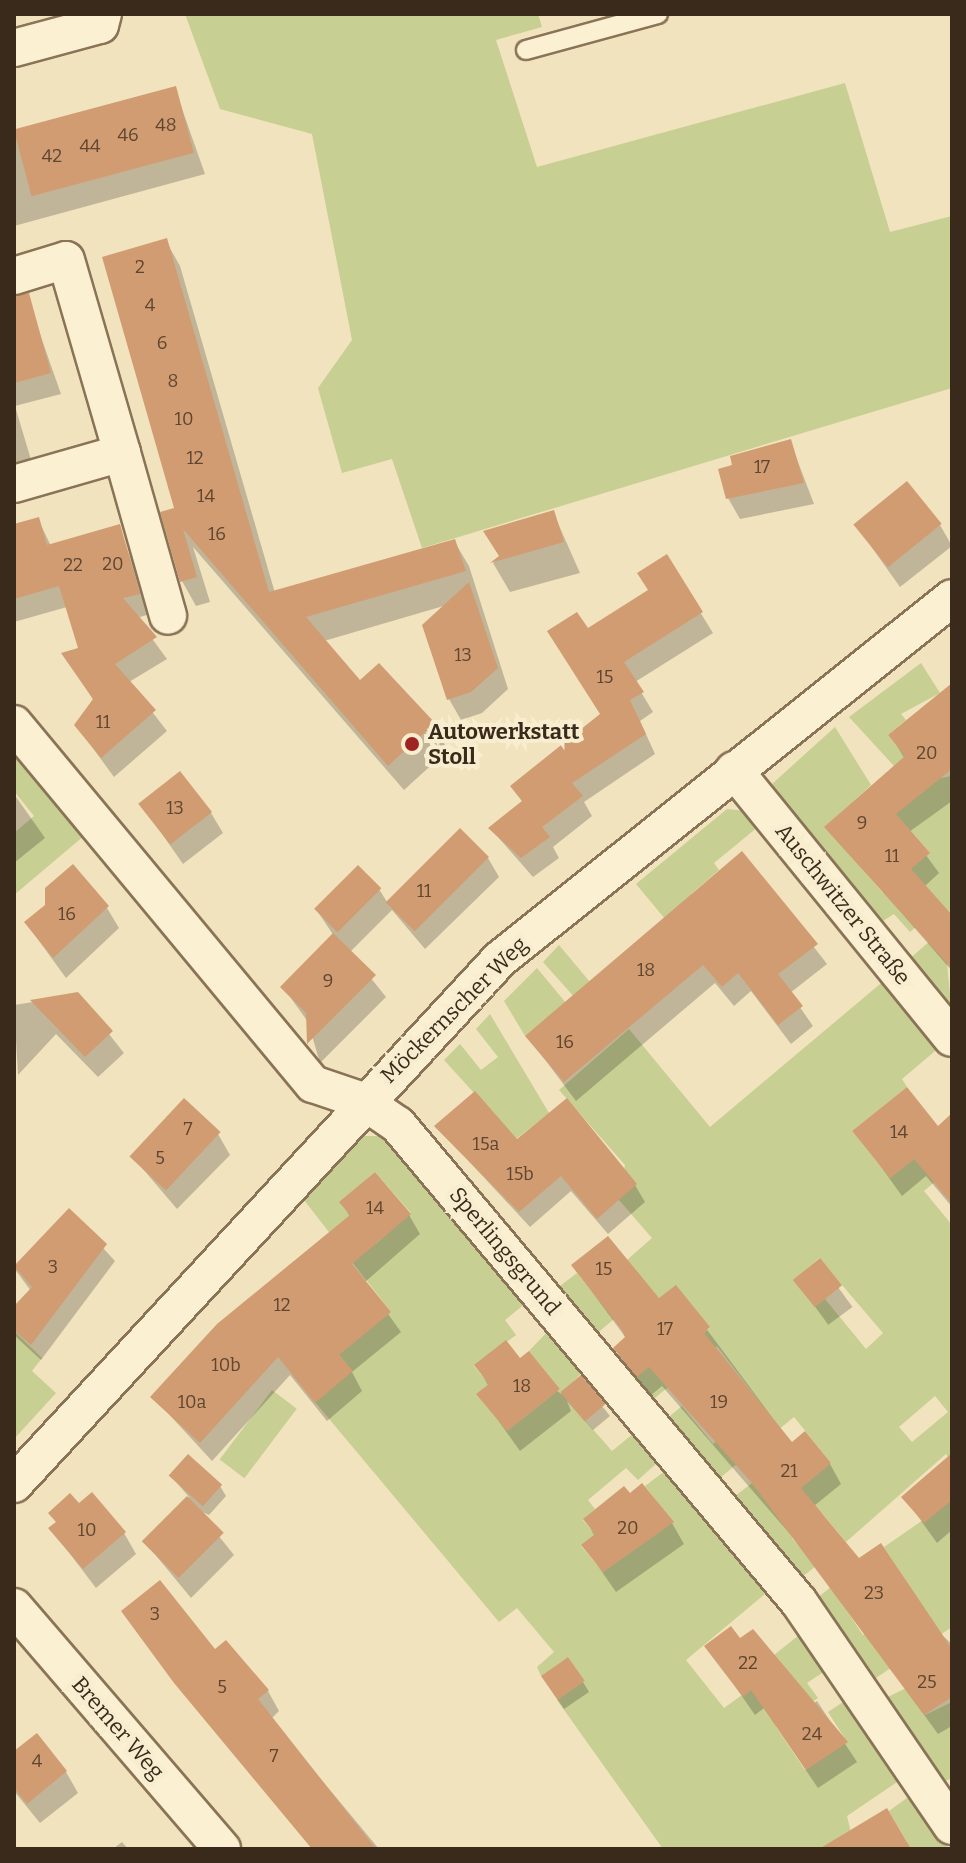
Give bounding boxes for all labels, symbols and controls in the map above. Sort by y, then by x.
house number: 48 [155,114,177,136]
house number: 46 [117,124,139,146]
house number: 44 [79,135,101,157]
house number: 42 [42,145,62,167]
house number: 2 [135,256,145,278]
house number: 4 [145,294,155,316]
house number: 6 [157,332,167,354]
house number: 8 [168,370,178,392]
house number: 10 [175,408,193,430]
house number: 12 [186,447,204,469]
house number: 17 [754,456,770,478]
house number: 14 [197,485,215,507]
house number: 16 [208,523,226,545]
house number: 20 [102,553,124,575]
house number: 22 [63,554,83,576]
house number: 13 [454,644,472,666]
house number: 15 [597,666,613,688]
house number: 11 [96,711,110,733]
place label: Autowerkstatt Stoll [428,718,580,770]
marker: Autowerkstatt Stoll [403,735,421,753]
house number: 20 [916,742,938,764]
house number: 13 [166,797,184,819]
house number: 9 [857,812,867,834]
street label: Auschwitzer Straße [770,818,916,990]
house number: 11 [885,845,899,867]
house number: 11 [417,880,431,902]
house number: 16 [58,903,76,925]
street label: Möckernscher Weg [375,931,533,1089]
house number: 18 [637,959,655,981]
house number: 9 [323,970,333,992]
house number: 16 [556,1031,574,1053]
house number: 7 [183,1118,193,1140]
house number: 14 [890,1121,908,1143]
house number: 15a [473,1133,499,1155]
house number: 5 [155,1147,165,1169]
house number: 15b [506,1163,534,1185]
street label: Sperlingsgrund [444,1182,566,1320]
house number: 14 [366,1197,384,1219]
house number: 3 [48,1256,58,1278]
house number: 15 [596,1258,612,1280]
house number: 12 [273,1294,291,1316]
house number: 17 [657,1318,673,1340]
house number: 10b [211,1354,241,1376]
house number: 18 [513,1375,531,1397]
house number: 10a [178,1391,206,1413]
house number: 19 [710,1391,728,1413]
house number: 21 [780,1460,798,1482]
house number: 20 [617,1517,639,1539]
house number: 10 [78,1519,96,1541]
house number: 23 [864,1582,884,1604]
house number: 3 [150,1603,160,1625]
house number: 22 [738,1652,758,1674]
street label: Bremer Weg [66,1671,170,1785]
house number: 25 [917,1671,937,1693]
house number: 5 [217,1676,227,1698]
house number: 24 [802,1723,822,1745]
house number: 7 [269,1745,279,1767]
house number: 4 [32,1750,42,1772]

